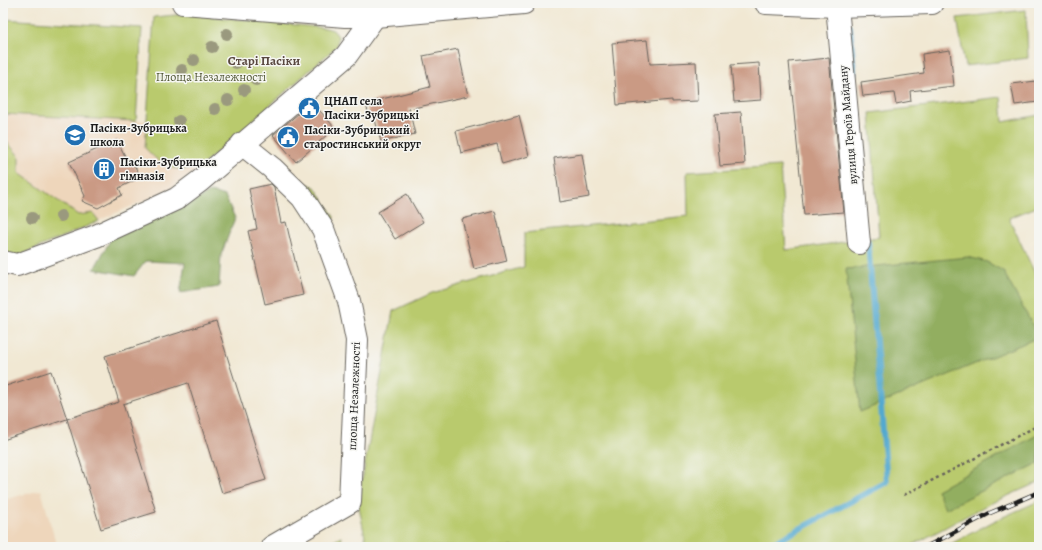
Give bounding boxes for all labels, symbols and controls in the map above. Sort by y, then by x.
district label: Старі Пасіки [228,52,301,69]
street label: вулиця Героїв Майдану [835,64,861,185]
park label: Площа Незалежності [156,69,266,85]
place label: ЦНАП села Пасіки-Зубрицькі [324,93,420,123]
public building icon: ЦНАП села Пасіки-Зубрицькі [296,95,322,121]
place label: Пасіки-Зубрицька школа [90,120,187,150]
school or university icon: Пасіки-Зубрицька школа [62,122,88,148]
place label: Пасіки-Зубрицький старостинський округ [304,122,422,152]
public building icon: Пасіки-Зубрицький старостинський округ [275,124,301,150]
place label: Пасіки-Зубрицька гімназія [120,154,217,184]
building icon: Пасіки-Зубрицька гімназія [91,156,117,182]
street label: площа Незалежності [344,341,364,451]

